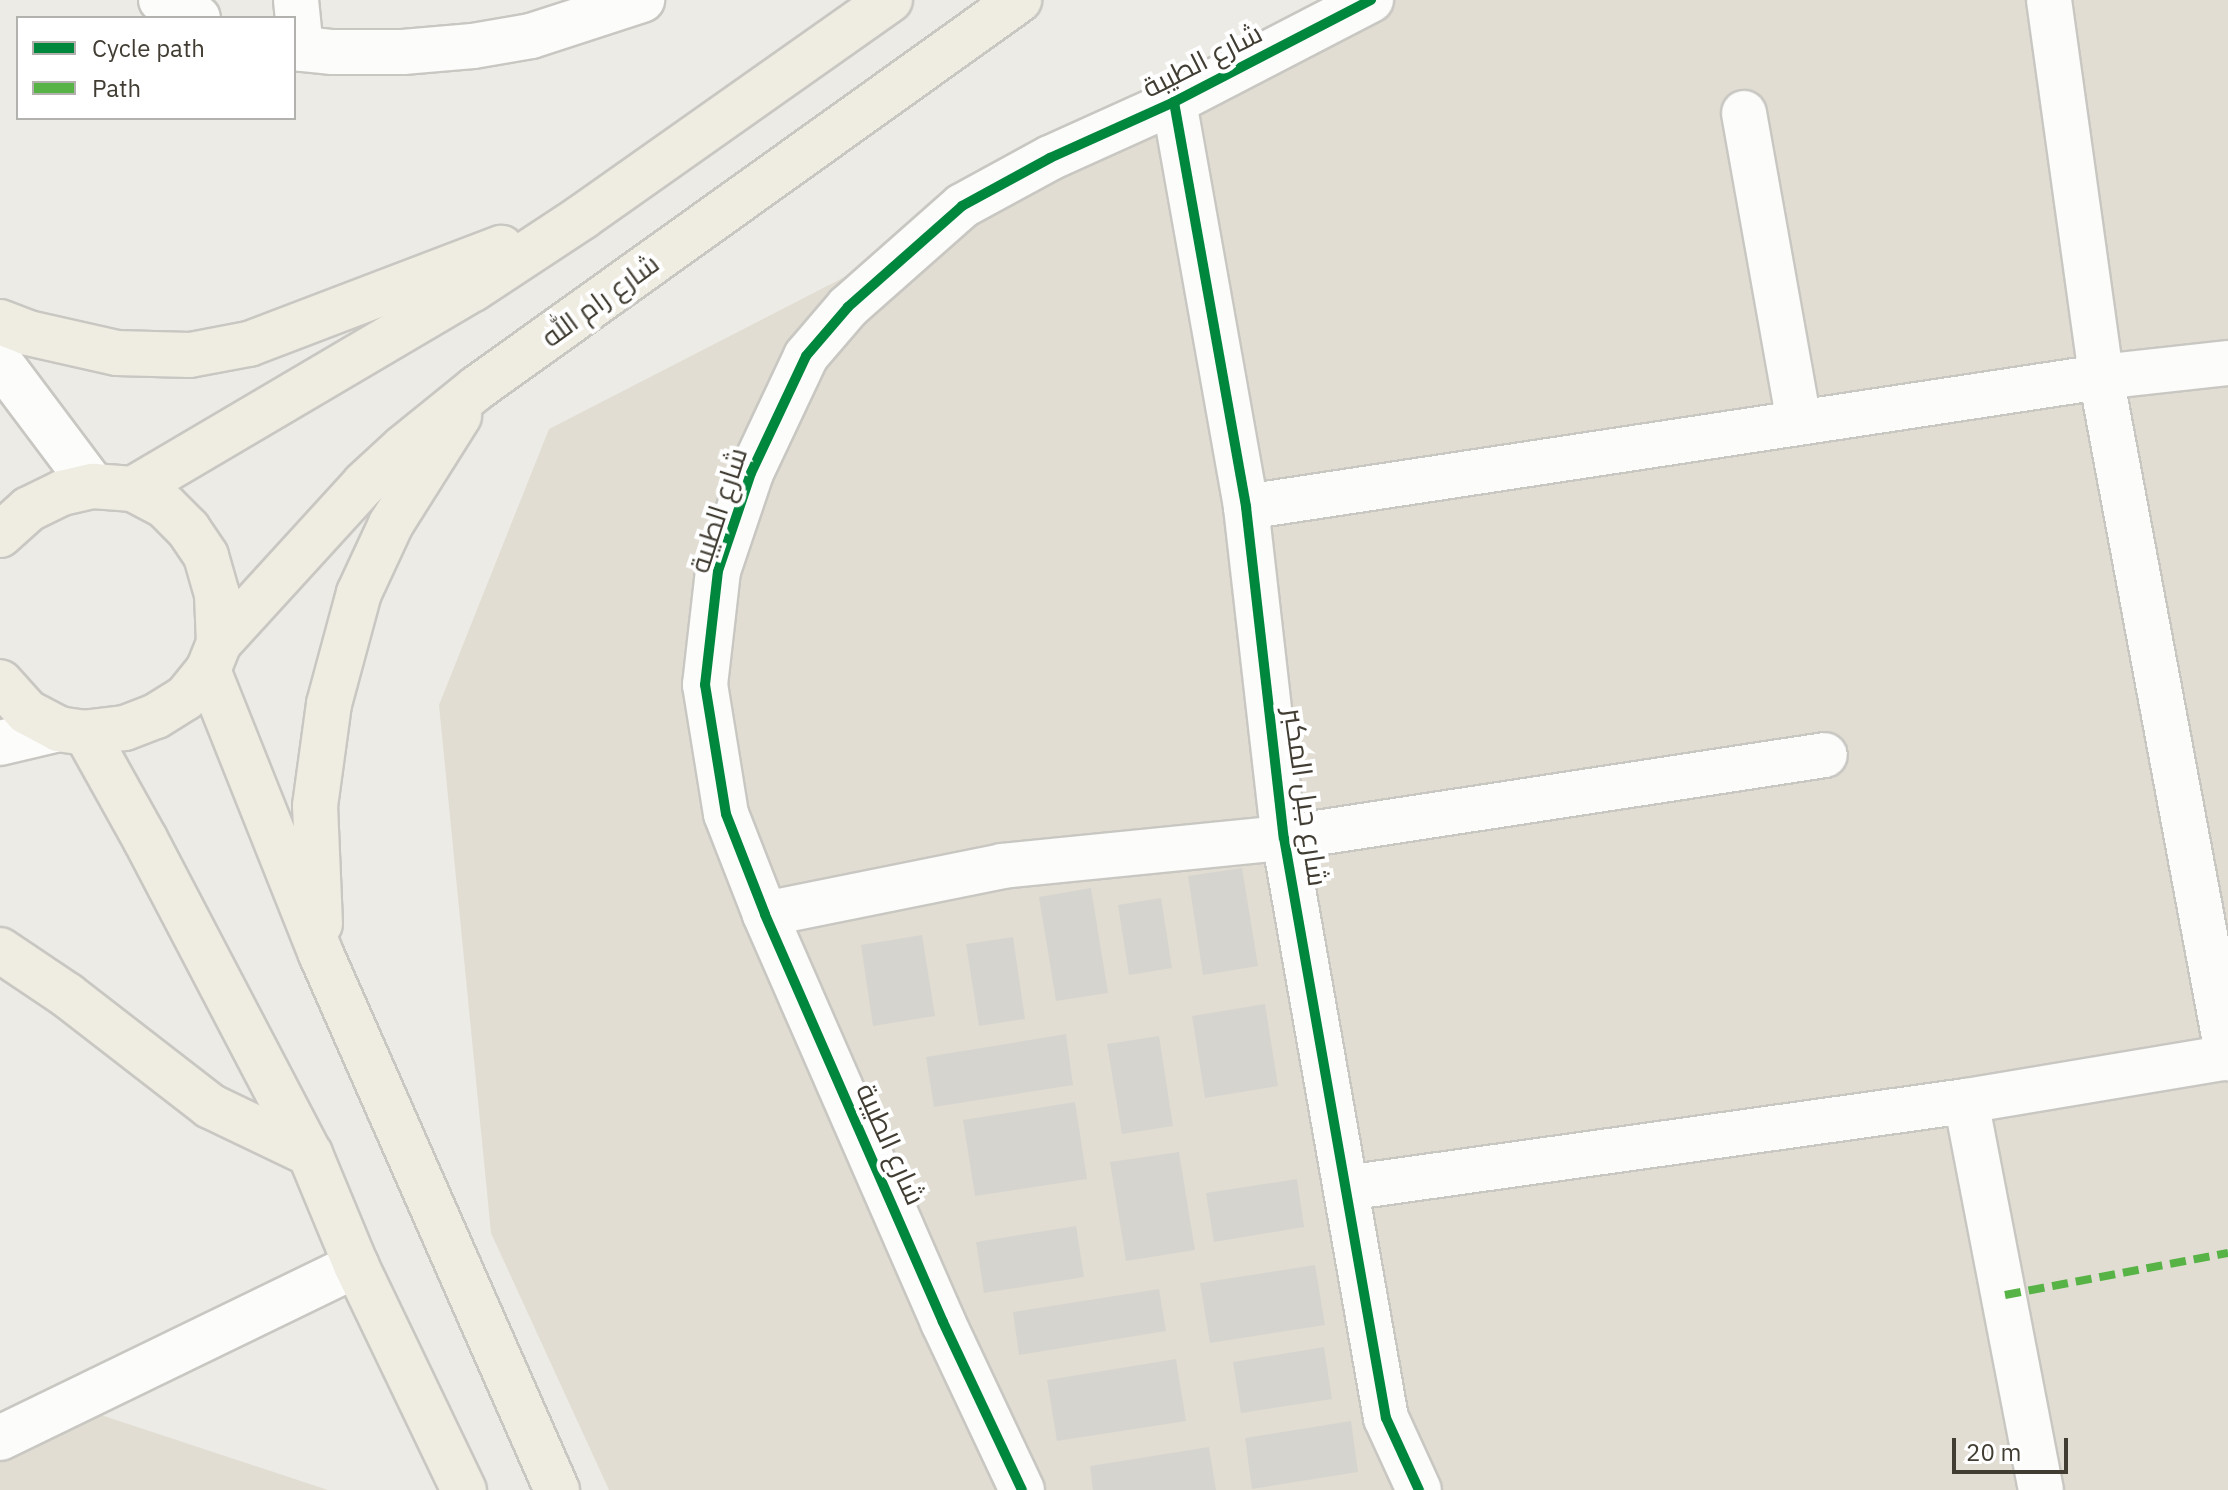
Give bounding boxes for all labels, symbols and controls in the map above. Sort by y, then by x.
legend [16,16,296,120]
street label: شارع الطيبة [1137,16,1267,104]
text: Cycle path [92,32,205,64]
text: Path [92,72,141,104]
street label: شارع رام الله [535,246,665,354]
street label: شارع الطيبة [682,443,754,577]
street label: شارع جبل المكبر [1277,706,1335,888]
street label: شارع الطيبة [849,1078,933,1210]
scale bar [1956,1422,2072,1472]
text: 20 m [1966,1436,2021,1468]

